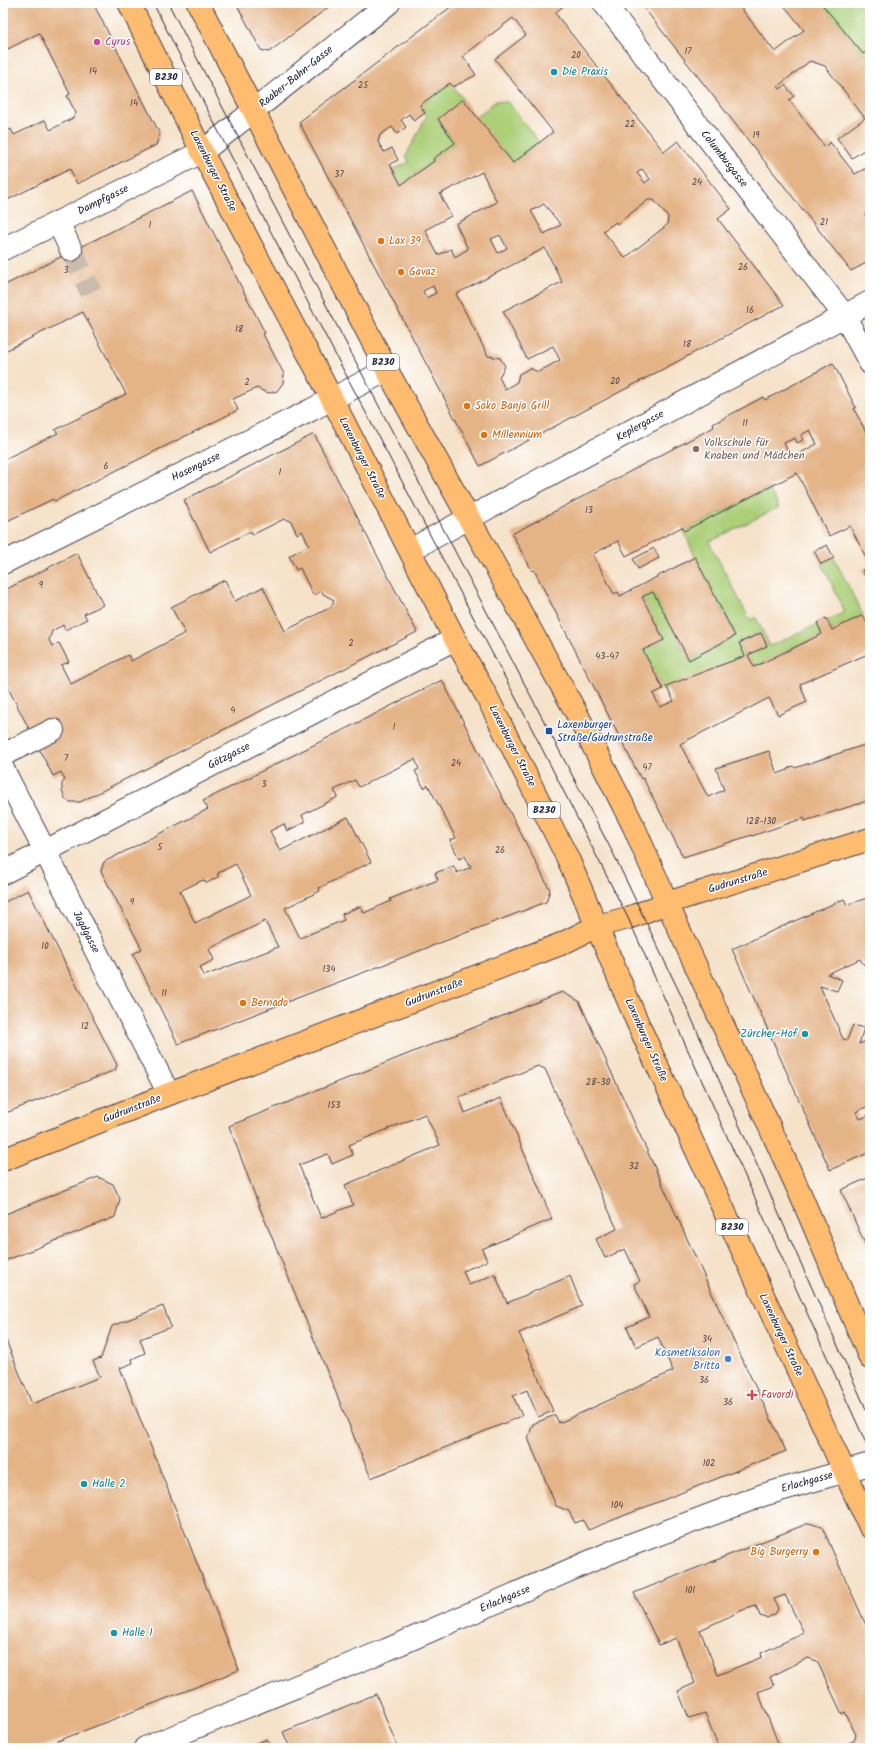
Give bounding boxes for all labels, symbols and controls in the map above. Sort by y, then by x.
place label: Cyrus [105,33,131,51]
marker: Cyrus [92,37,102,47]
street label: Raaber-Bahn-Gasse [255,41,337,113]
house number: 17 [685,44,692,59]
house number: 20 [571,48,581,63]
place label: Die Praxis [562,63,608,81]
house number: 14 [89,64,97,79]
marker: Die Praxis [549,67,559,77]
road number: B230 [150,69,182,85]
house number: 25 [358,78,369,93]
house number: 14 [130,96,138,111]
house number: 22 [625,117,635,132]
street label: Columbusgasse [696,126,752,192]
street label: Laxenburger Straße [185,127,241,215]
house number: 19 [752,128,760,143]
house number: 37 [334,167,344,182]
house number: 24 [692,175,702,190]
street label: Dampfgasse [74,180,132,220]
house number: 21 [820,215,828,230]
house number: 1 [149,218,152,233]
place label: Lax 39 [389,232,422,250]
marker: Lax 39 [376,236,386,246]
house number: 26 [738,260,748,275]
house number: 3 [63,263,69,278]
place label: Gavaz [409,263,436,281]
marker: Gavaz [396,267,406,277]
house number: 16 [746,303,754,318]
house number: 18 [235,322,244,337]
house number: 18 [683,337,692,352]
road number: B230 [367,354,399,370]
house number: 20 [610,374,620,389]
house number: 2 [244,375,250,390]
place label: Soko Banja Grill [475,397,549,415]
marker: Soko Banja Grill [462,401,472,411]
street label: Keplergasse [613,405,667,447]
street label: Laxenburger Straße [334,414,390,502]
house number: 11 [742,416,748,431]
place label: Millennium [492,426,542,444]
marker: Millennium [479,430,489,440]
place label: Volkschule für Knaben und Mädchen [704,434,805,465]
marker: Volkschule für Knaben und Mädchen [691,444,701,454]
street label: Hasengasse [168,447,224,487]
house number: 6 [103,459,109,474]
house number: 1 [279,465,282,480]
house number: 13 [585,503,593,518]
house number: 9 [39,578,44,593]
house number: 2 [348,636,354,651]
house number: 43-47 [595,649,620,664]
street label: Laxenburger Straße [484,702,540,790]
house number: 4 [231,703,236,718]
place label: Laxenburger Straße/Gudrunstraße [557,716,653,747]
house number: 1 [393,720,396,735]
marker: Laxenburger Straße/Gudrunstraße [544,726,554,736]
street label: Götzgasse [205,738,253,774]
house number: 7 [64,751,69,766]
house number: 24 [451,756,461,771]
house number: 47 [642,760,652,775]
house number: 3 [261,777,267,792]
road number: B230 [528,802,560,818]
house number: 128-130 [746,814,777,829]
house number: 5 [158,840,164,855]
house number: 26 [495,843,505,858]
street label: Gudrunstraße [706,863,770,899]
house number: 9 [130,895,135,910]
street label: Jagdgasse [68,908,104,956]
house number: 10 [41,939,49,954]
house number: 134 [323,962,335,977]
street label: Gudrunstraße [402,974,466,1012]
house number: 11 [161,986,167,1001]
place label: Bernado [251,994,288,1012]
street label: Laxenburger Straße [619,995,673,1085]
marker: Bernado [238,998,248,1008]
house number: 12 [81,1019,89,1034]
place label: Zürcher-Hof [740,1025,799,1043]
marker: Zürcher-Hof [800,1029,810,1039]
house number: 28-30 [586,1075,611,1090]
street label: Gudrunstraße [100,1090,164,1128]
house number: 153 [328,1098,340,1113]
house number: 32 [629,1159,639,1174]
road number: B230 [716,1219,748,1235]
street label: Laxenburger Straße [754,1290,808,1380]
house number: 34 [702,1332,712,1347]
place label: Kosmetiksalon Britta [655,1344,720,1375]
marker: Kosmetiksalon Britta [723,1354,733,1364]
house number: 36 [699,1373,709,1388]
place label: Favordi [761,1386,794,1404]
marker: Favordi [746,1389,758,1401]
house number: 36 [723,1395,733,1410]
house number: 102 [703,1456,715,1471]
street label: Erlachgasse [779,1466,835,1498]
place label: Halle 2 [92,1475,126,1493]
marker: Halle 2 [79,1479,89,1489]
house number: 104 [611,1498,623,1513]
place label: Big Burgerry [750,1543,809,1561]
marker: Big Burgerry [811,1547,821,1557]
street label: Erlachgasse [477,1580,533,1618]
house number: 101 [685,1583,695,1598]
place label: Halle 1 [122,1624,153,1642]
marker: Halle 1 [109,1628,119,1638]

